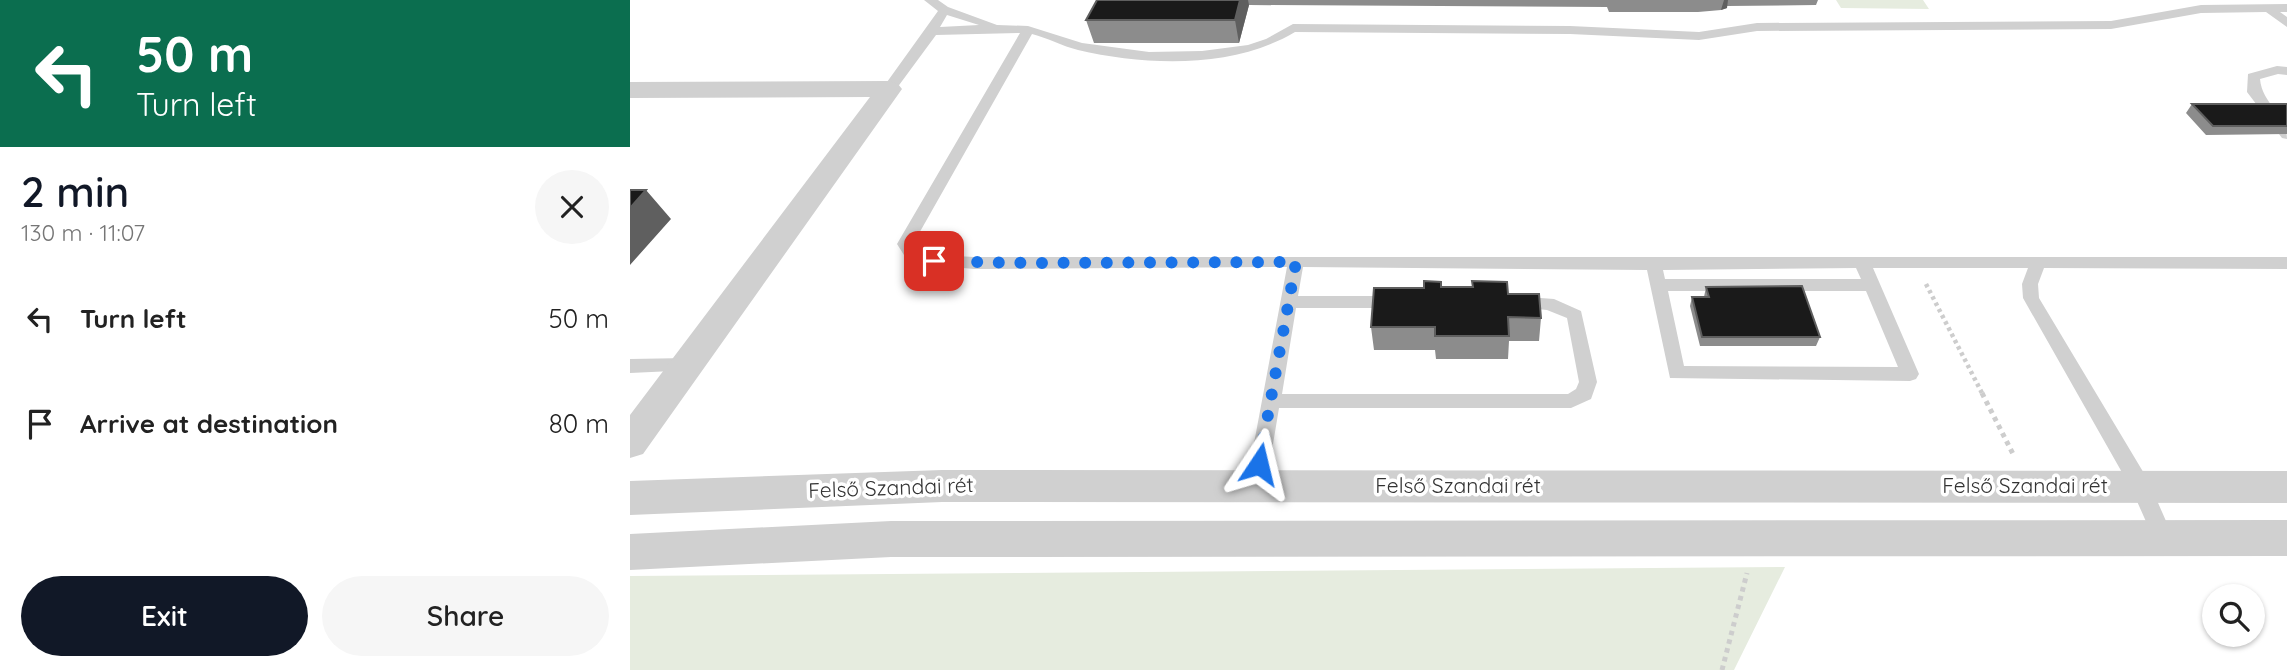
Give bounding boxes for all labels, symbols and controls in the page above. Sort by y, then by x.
text: 50 m [136,23,253,84]
icon: left [21,28,112,119]
text: Turn left [136,84,257,124]
text: 2 min [21,165,129,218]
button: close [535,170,609,244]
text: 130 m · 11:07 [21,218,145,247]
pin [904,231,964,291]
icon: arrive [915,242,953,280]
icon: left [21,300,59,338]
text: Turn left [80,302,187,335]
text: 50 m [549,302,609,335]
icon: arrive [21,405,59,443]
text: Arrive at destination [80,407,338,440]
text: 80 m [549,407,609,440]
position arrow [1222,427,1296,501]
street label: Felső Szandai rét [808,471,974,503]
street label: Felső Szandai rét [1375,472,1541,498]
street label: Felső Szandai rét [1942,472,2108,498]
button: Exit [21,576,308,656]
button: Share [322,576,609,656]
map controls [2202,584,2265,647]
button: search [2202,584,2265,647]

